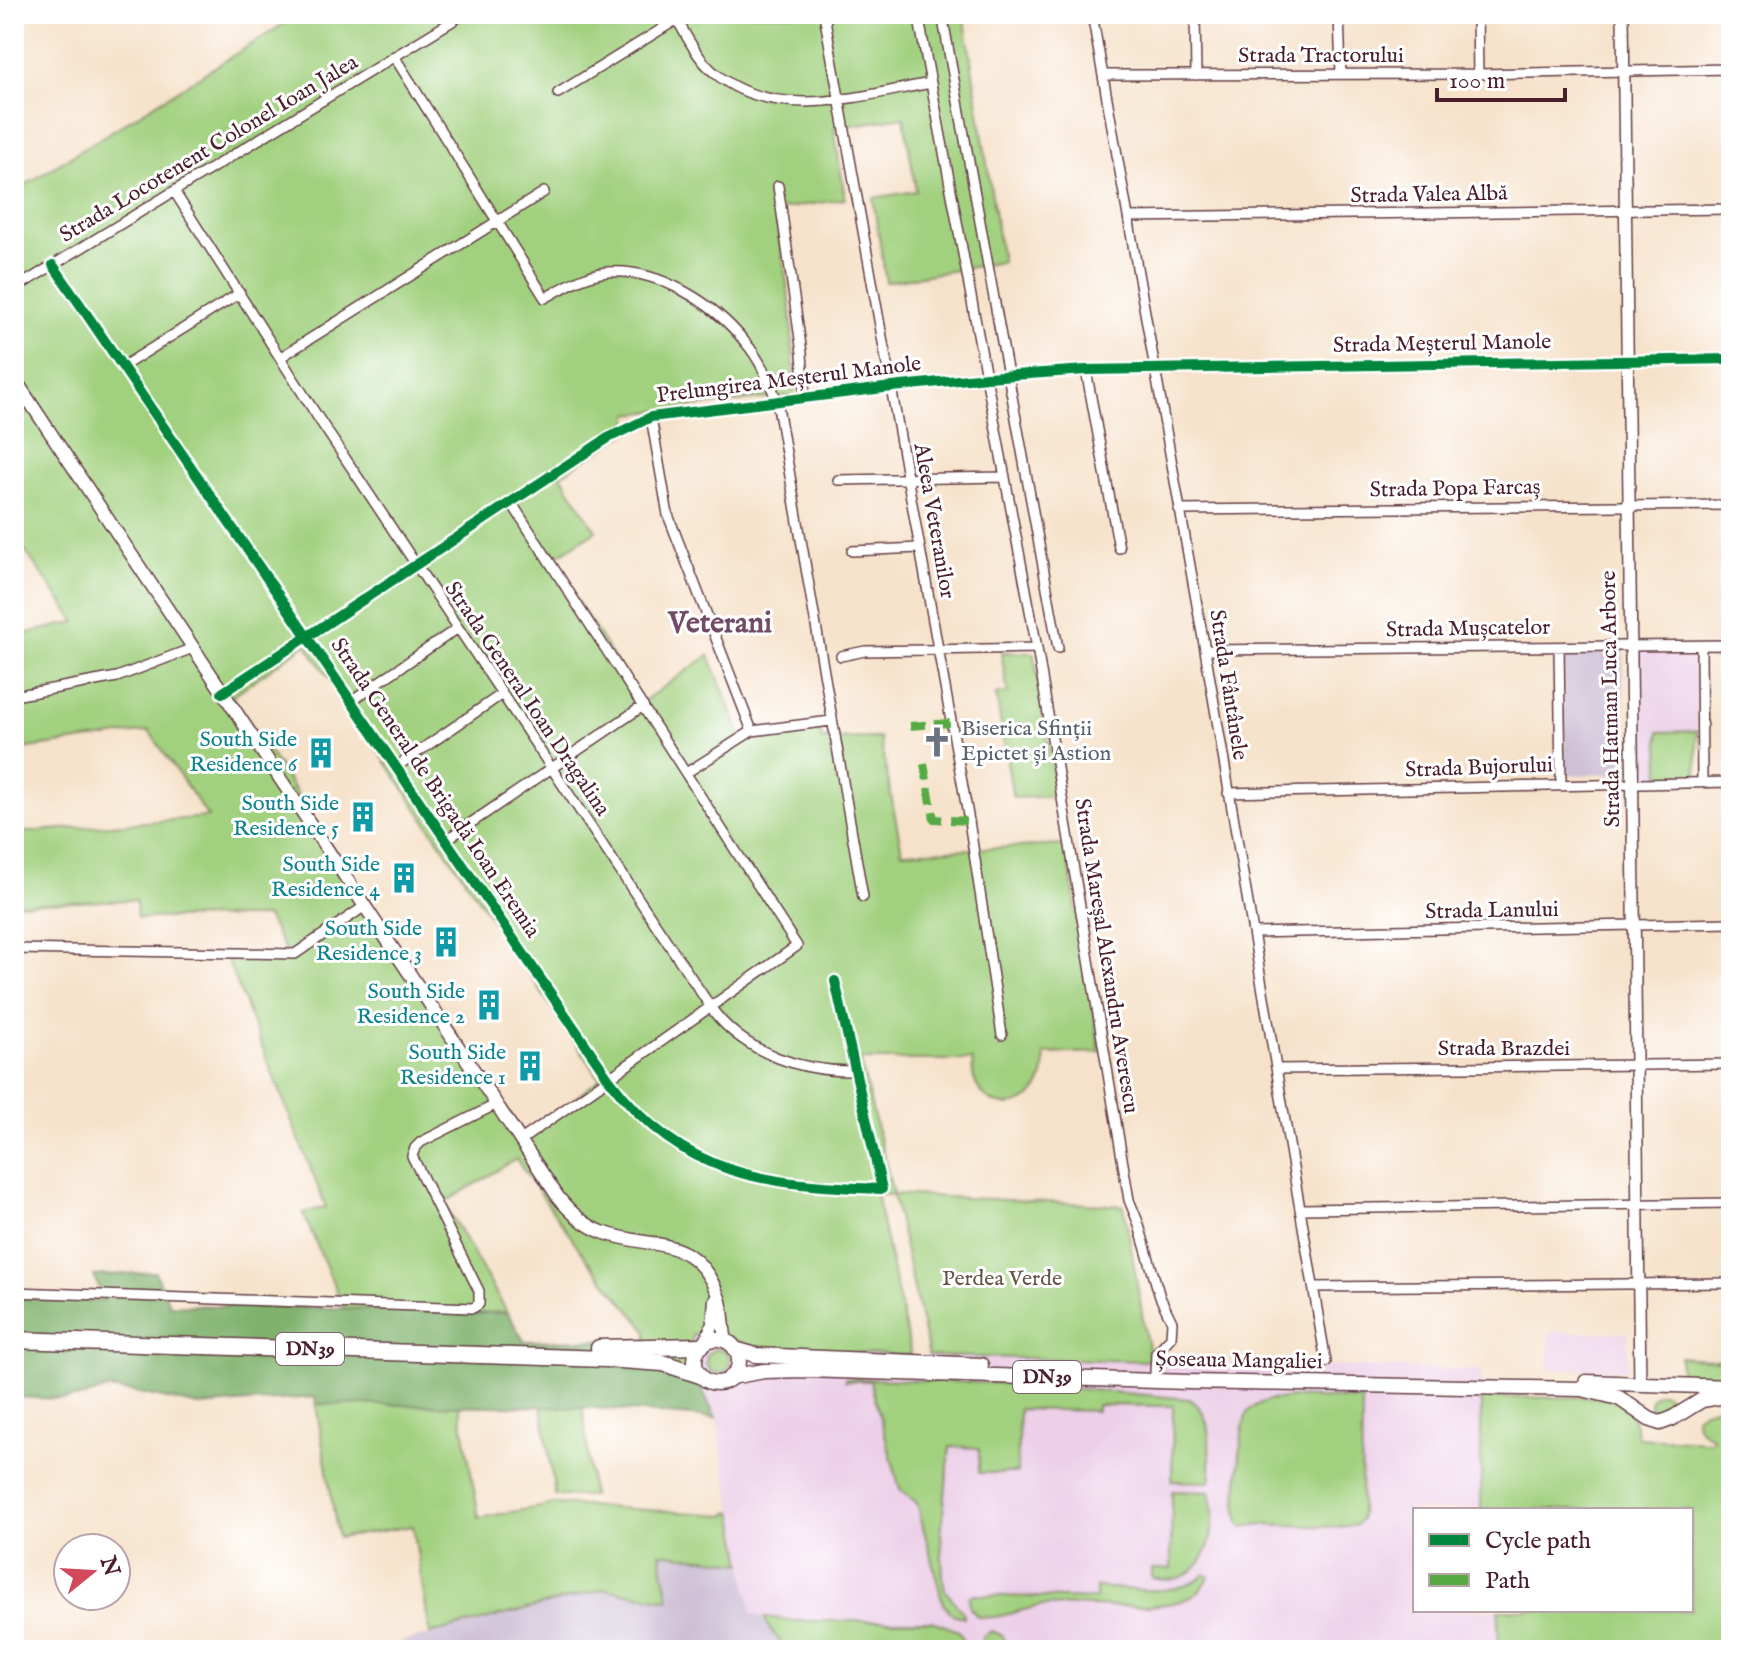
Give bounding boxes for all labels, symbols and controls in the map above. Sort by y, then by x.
street label: Strada Tractorului [1238,42,1404,70]
street label: Strada Locotenent Colonel Ioan Jalea [55,48,364,249]
scale bar [1437,52,1565,102]
text: 100 m [1449,66,1505,97]
street label: Strada Valea Albă [1350,180,1508,210]
street label: Strada Meșterul Manole [1333,328,1551,360]
street label: Prelungirea Meșterul Manole [655,350,923,410]
street label: Aleea Veteranilor [906,440,961,601]
street label: Strada Popa Farcaș [1369,474,1541,504]
street label: Strada Hatman Luca Arbore [1595,570,1627,828]
street label: Strada General Ioan Dragalina [438,576,616,822]
district label: Veterani [667,605,772,643]
street label: Strada Fântânele [1202,608,1254,762]
street label: Strada Mușcatelor [1386,614,1550,644]
street label: Strada General de Brigadă Ioan Eremia [324,633,546,944]
place label: Biserica Sfinții Epictet și Astion [961,715,1111,768]
church icon: Biserica Sfinții Epictet și Astion [920,725,954,759]
place label: South Side Residence 6 [190,726,298,779]
building icon: South Side Residence 6 [304,736,338,770]
street label: Strada Bujorului [1404,751,1554,785]
place label: South Side Residence 5 [233,790,339,843]
street label: Strada Mareșal Alexandru Averescu [1067,796,1145,1116]
building icon: South Side Residence 5 [346,800,380,834]
place label: South Side Residence 4 [271,851,380,904]
building icon: South Side Residence 4 [387,861,421,895]
street label: Strada Lanului [1425,896,1559,926]
place label: South Side Residence 3 [316,915,422,968]
building icon: South Side Residence 3 [429,925,463,959]
place label: South Side Residence 2 [357,978,465,1031]
building icon: South Side Residence 2 [472,988,506,1022]
street label: Strada Brazdei [1438,1035,1570,1063]
place label: South Side Residence 1 [400,1039,506,1092]
building icon: South Side Residence 1 [513,1049,547,1083]
park label: Perdea Verde [942,1265,1062,1293]
road number: DN39 [276,1333,344,1365]
street label: Șoseaua Mangaliei [1155,1346,1323,1376]
road number: DN39 [1013,1361,1081,1393]
legend [1413,1508,1693,1612]
text: Cycle path [1485,1526,1591,1557]
north arrow [52,1532,132,1612]
text: N [93,1552,125,1580]
text: Path [1485,1566,1530,1597]

